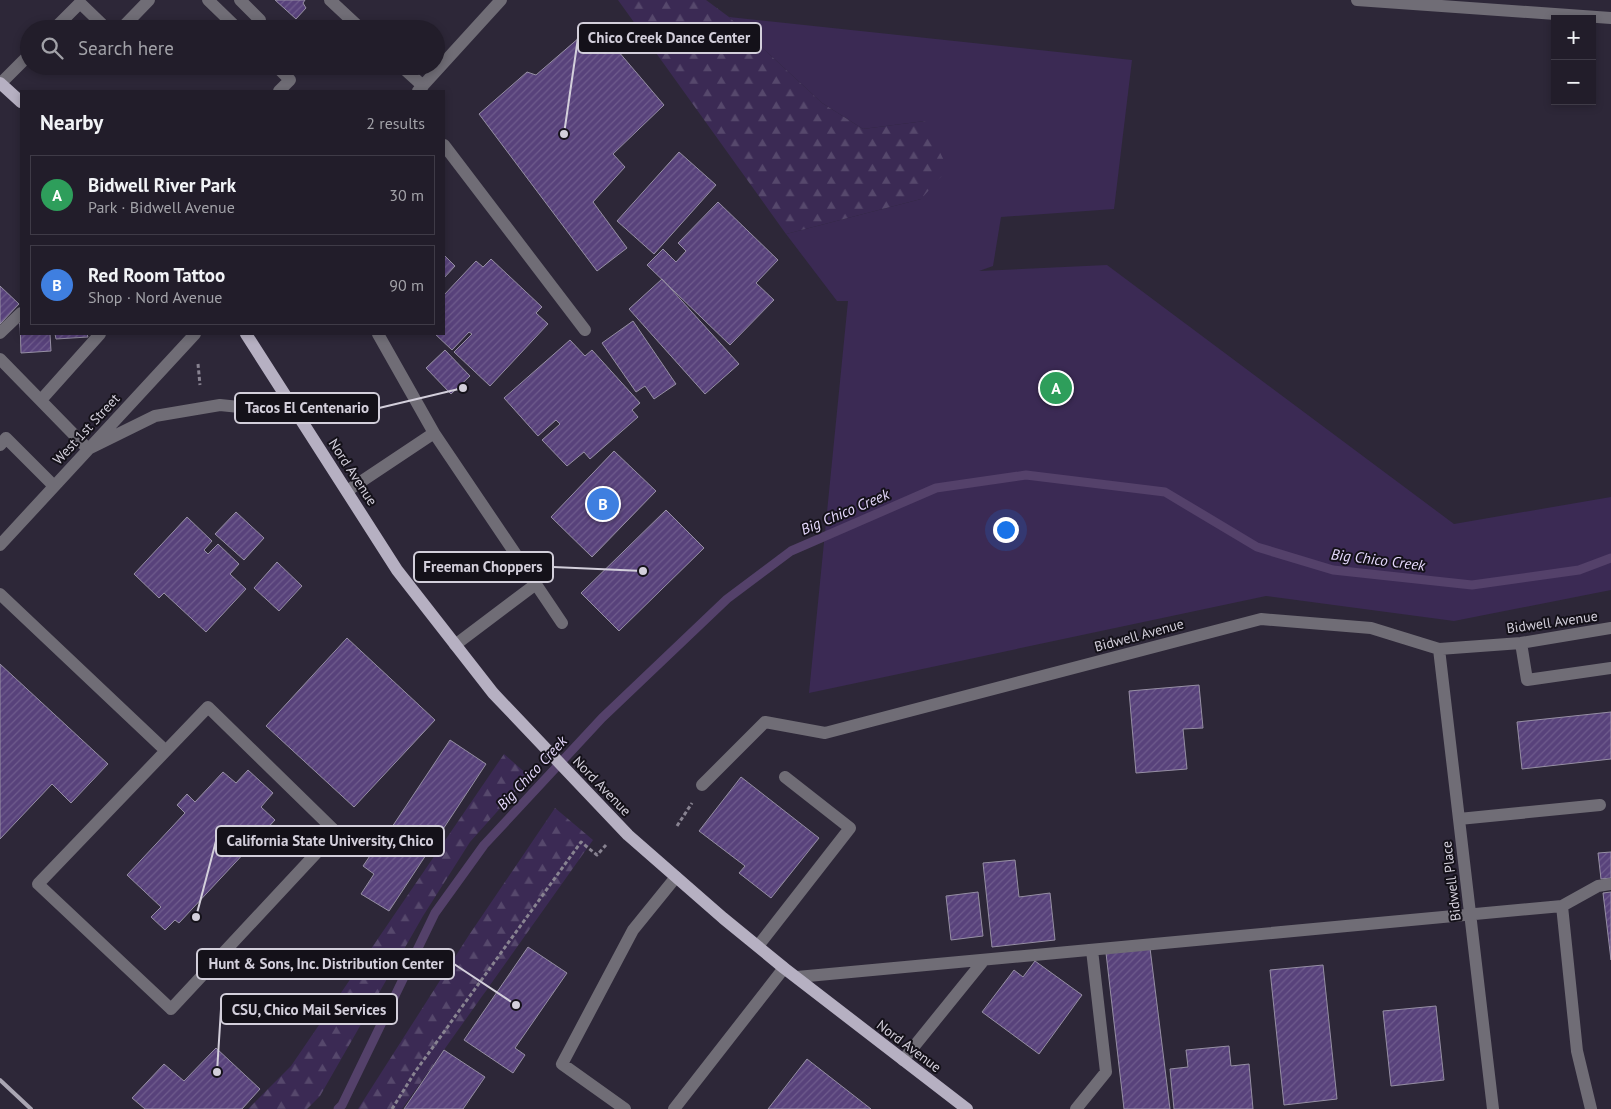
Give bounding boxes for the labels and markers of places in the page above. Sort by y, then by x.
callout: Chico Creek Dance Center [578,23,761,53]
pin: A [1040,369,1072,407]
callout: Tacos El Centenario [235,393,379,423]
pin: B [587,485,619,523]
callout: Freeman Choppers [414,552,553,582]
callout: California State University, Chico [216,826,444,856]
callout: Hunt & Sons, Inc. Distribution Center [197,949,454,979]
callout: CSU, Chico Mail Services [221,994,397,1024]

